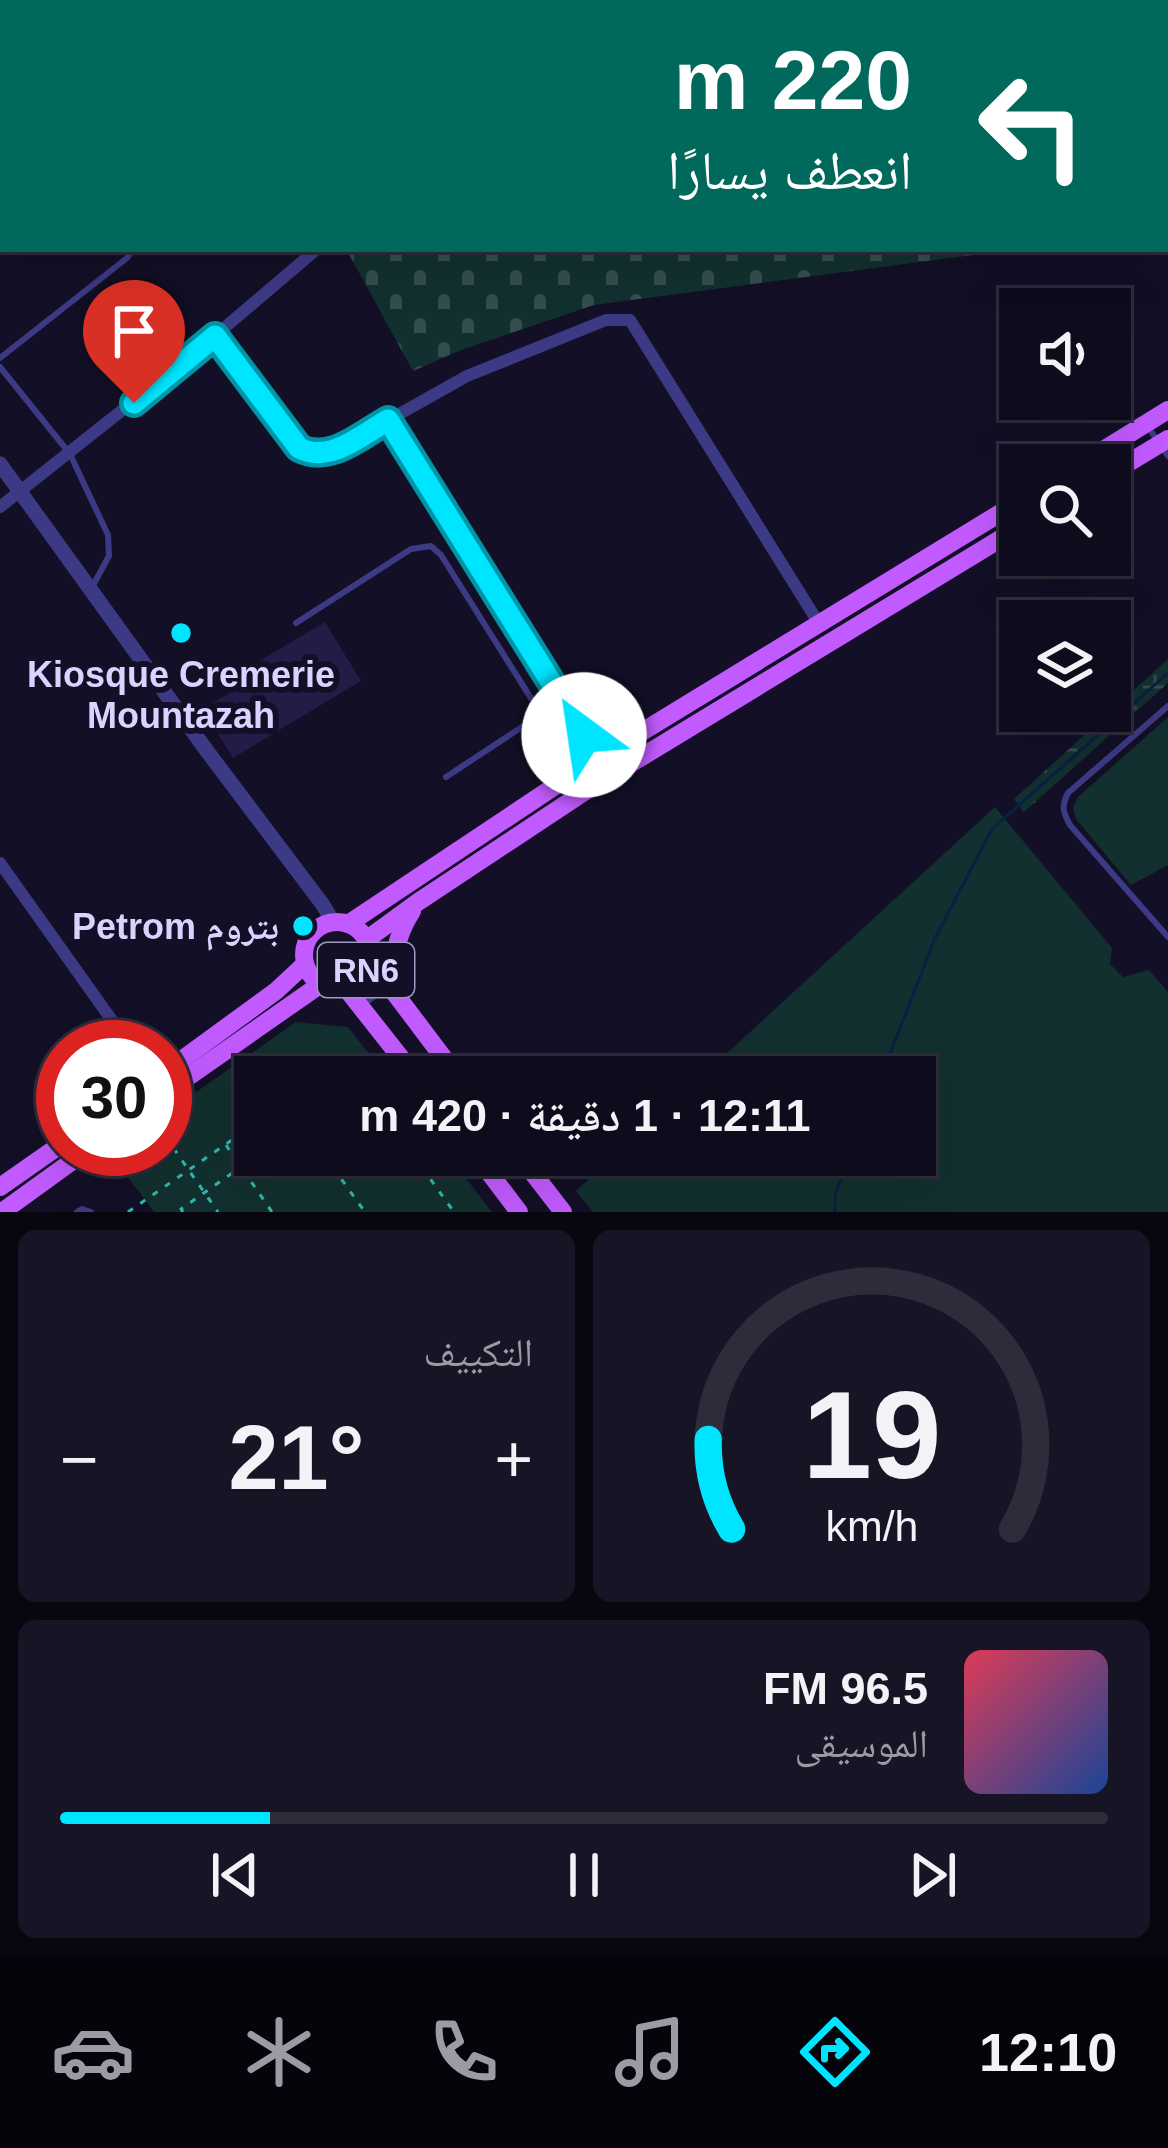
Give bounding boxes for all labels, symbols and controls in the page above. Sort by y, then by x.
text: 220 m [674,33,912,127]
icon: left [954,48,1110,204]
text: انعطف يسارًا [667,140,912,200]
pin [83,280,185,403]
map controls [999,288,1131,732]
button: sound [999,288,1131,420]
icon: arrive [101,298,167,364]
button: search [999,444,1131,576]
button: layers [999,600,1131,732]
marker: Kiosque Cremerie Mountazah [168,620,194,646]
place label: Kiosque Cremerie Mountazah [27,654,335,736]
position arrow [521,672,647,798]
place label: Petrom بتروم [72,906,279,951]
marker: Petrom بتروم [290,913,316,939]
road number: RN6 [318,943,414,997]
speed limit sign: 30 [36,1020,192,1176]
text: 12:11 · 1 دقيقة · 420 m [359,1090,811,1141]
text: التكييف [424,1331,533,1374]
text: 19 [802,1365,941,1504]
text: 21° [228,1408,365,1508]
text: − [60,1422,99,1496]
text: + [494,1422,533,1496]
text: km/h [825,1502,918,1550]
text: 96.5 FM [763,1663,928,1714]
text: الموسيقى [795,1722,928,1765]
icon: previous [202,1842,268,1908]
icon: pause [551,1842,617,1908]
icon: next [900,1842,966,1908]
icon: car [51,2010,135,2094]
icon: climate [237,2010,321,2094]
icon: phone [422,2010,506,2094]
icon: music [608,2010,692,2094]
icon: directions [793,2010,877,2094]
text: 12:10 [979,2022,1117,2082]

